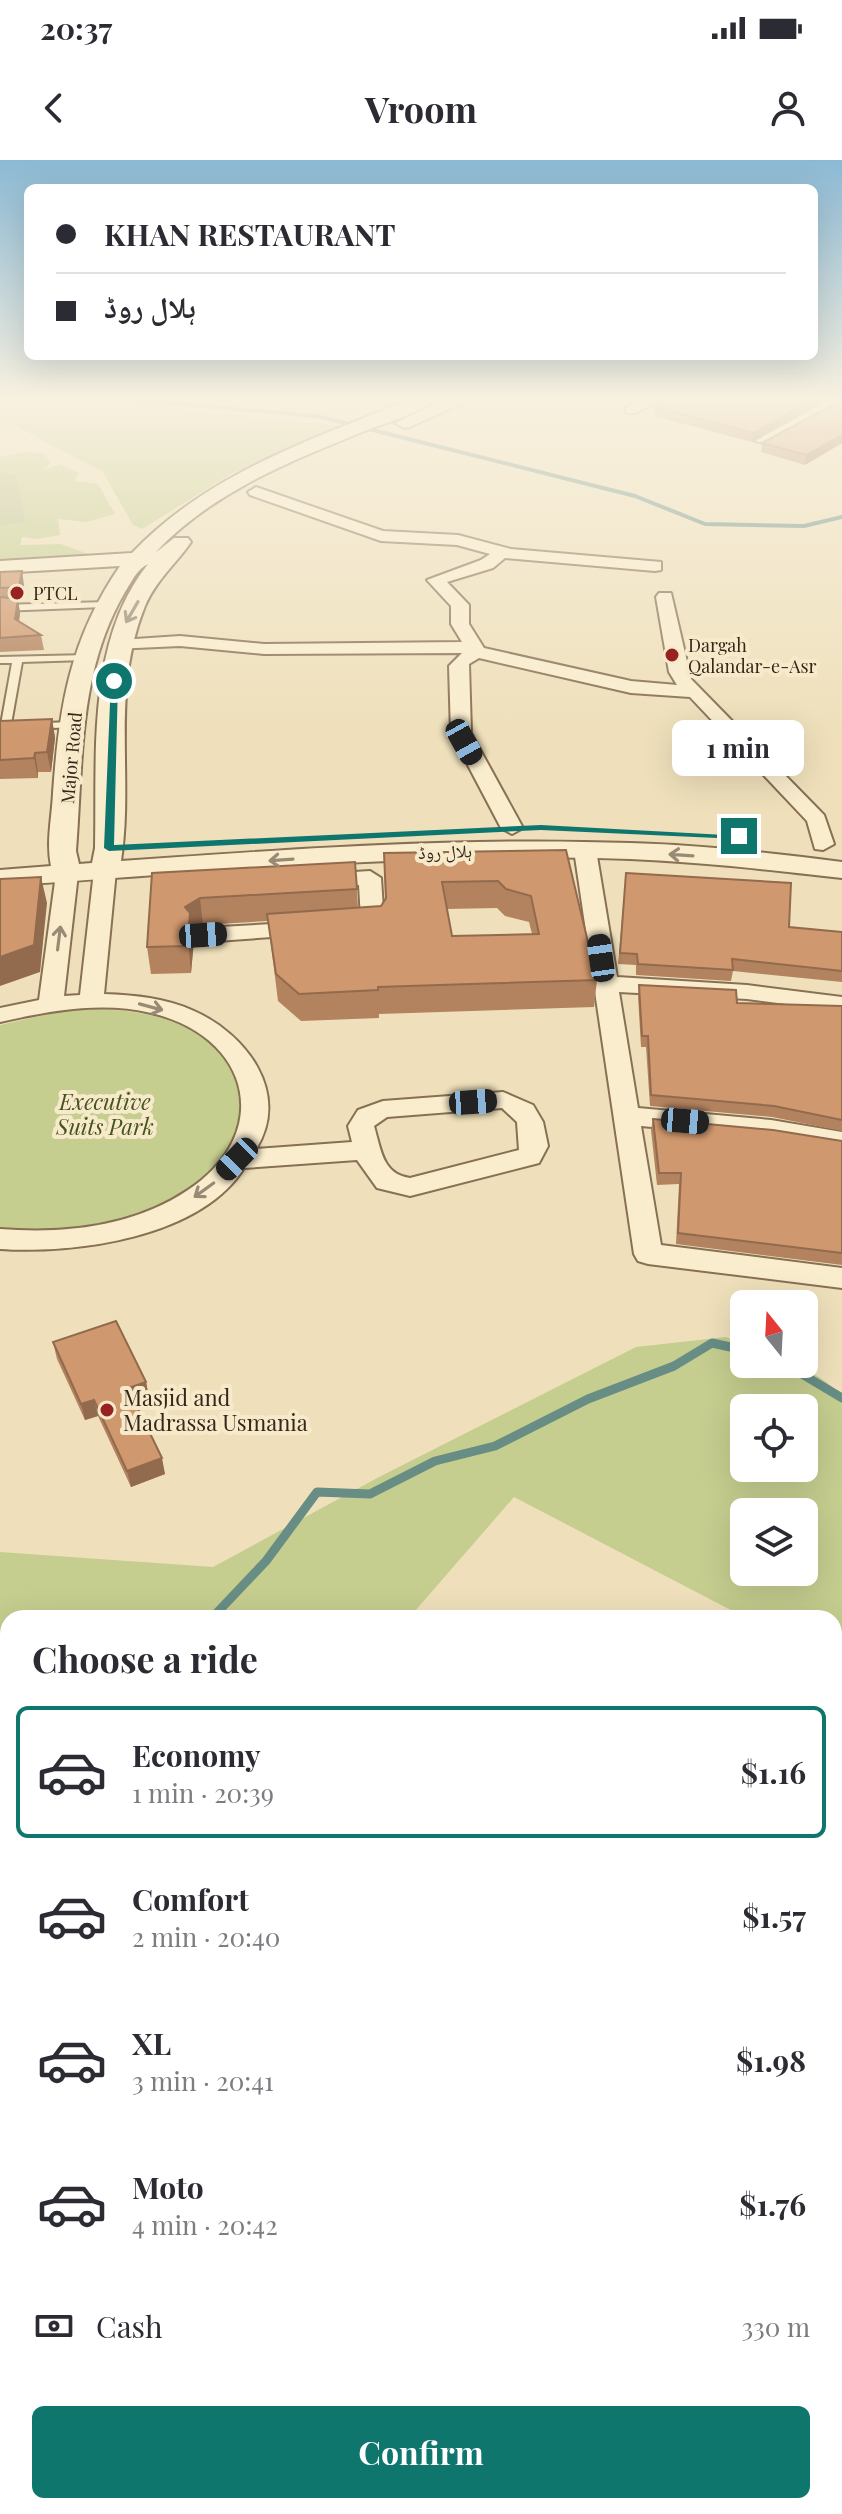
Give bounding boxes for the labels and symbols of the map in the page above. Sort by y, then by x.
place label: PTCL [33,581,78,605]
marker: PTCL [8,584,26,602]
one-way arrow [124,600,140,623]
place label: Dargah Qalandar-e-Asr [688,633,817,678]
marker: Dargah Qalandar-e-Asr [663,646,681,664]
route start [96,663,132,699]
street label: Major Road [55,710,87,805]
car [442,715,486,769]
callout: 1 min [673,720,805,776]
route end [721,818,757,854]
street label: ہلال روڈ [418,838,472,864]
one-way arrow [668,847,695,862]
one-way arrow [268,853,295,868]
car [178,921,228,949]
one-way arrow [52,926,67,952]
car [586,933,616,983]
one-way arrow [138,1000,164,1015]
park label: Executive Suits Park [55,1086,154,1141]
car [448,1088,498,1116]
car [660,1107,710,1135]
car [212,1133,262,1185]
one-way arrow [193,1182,215,1198]
north arrow [730,1290,818,1378]
place label: Masjid and Madrassa Usmania [123,1382,308,1437]
marker: Masjid and Madrassa Usmania [98,1401,116,1419]

